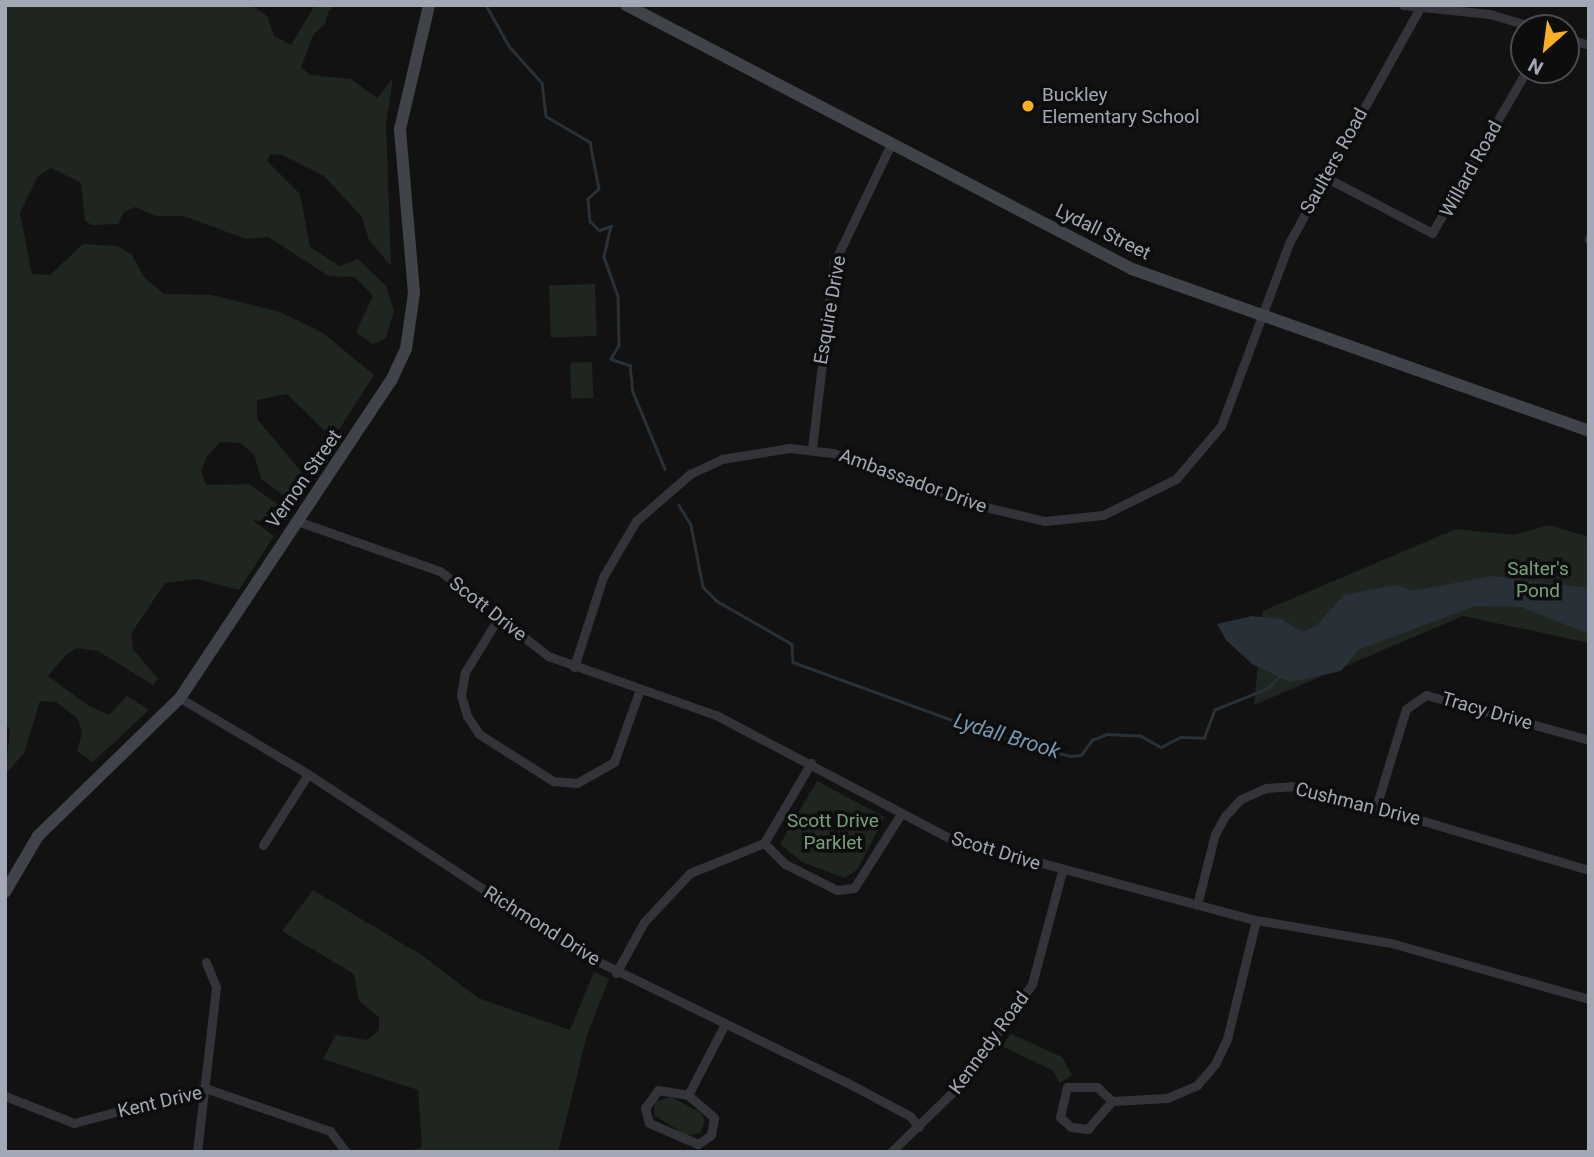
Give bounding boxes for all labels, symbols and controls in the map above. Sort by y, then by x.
north arrow [1510,14,1580,84]
text: N [1525,53,1547,80]
place label: Buckley Elementary School [1042,84,1200,128]
marker: Buckley Elementary School [1020,98,1036,114]
street label: Saulters Road [1296,104,1372,218]
street label: Willard Road [1435,117,1507,221]
street label: Lydall Street [1052,199,1154,265]
street label: Esquire Drive [809,254,851,366]
street label: Vernon Street [262,425,346,533]
street label: Ambassador Drive [836,444,990,518]
park label: Salter's Pond [1507,558,1569,602]
street label: Scott Drive [445,572,531,646]
street label: Tracy Drive [1439,687,1535,735]
water label: Lydall Brook [951,708,1063,764]
street label: Cushman Drive [1293,777,1423,831]
park label: Scott Drive Parklet [787,810,879,854]
street label: Scott Drive [949,827,1043,875]
street label: Richmond Drive [480,881,604,971]
street label: Kennedy Road [944,987,1034,1099]
street label: Kent Drive [116,1081,204,1123]

